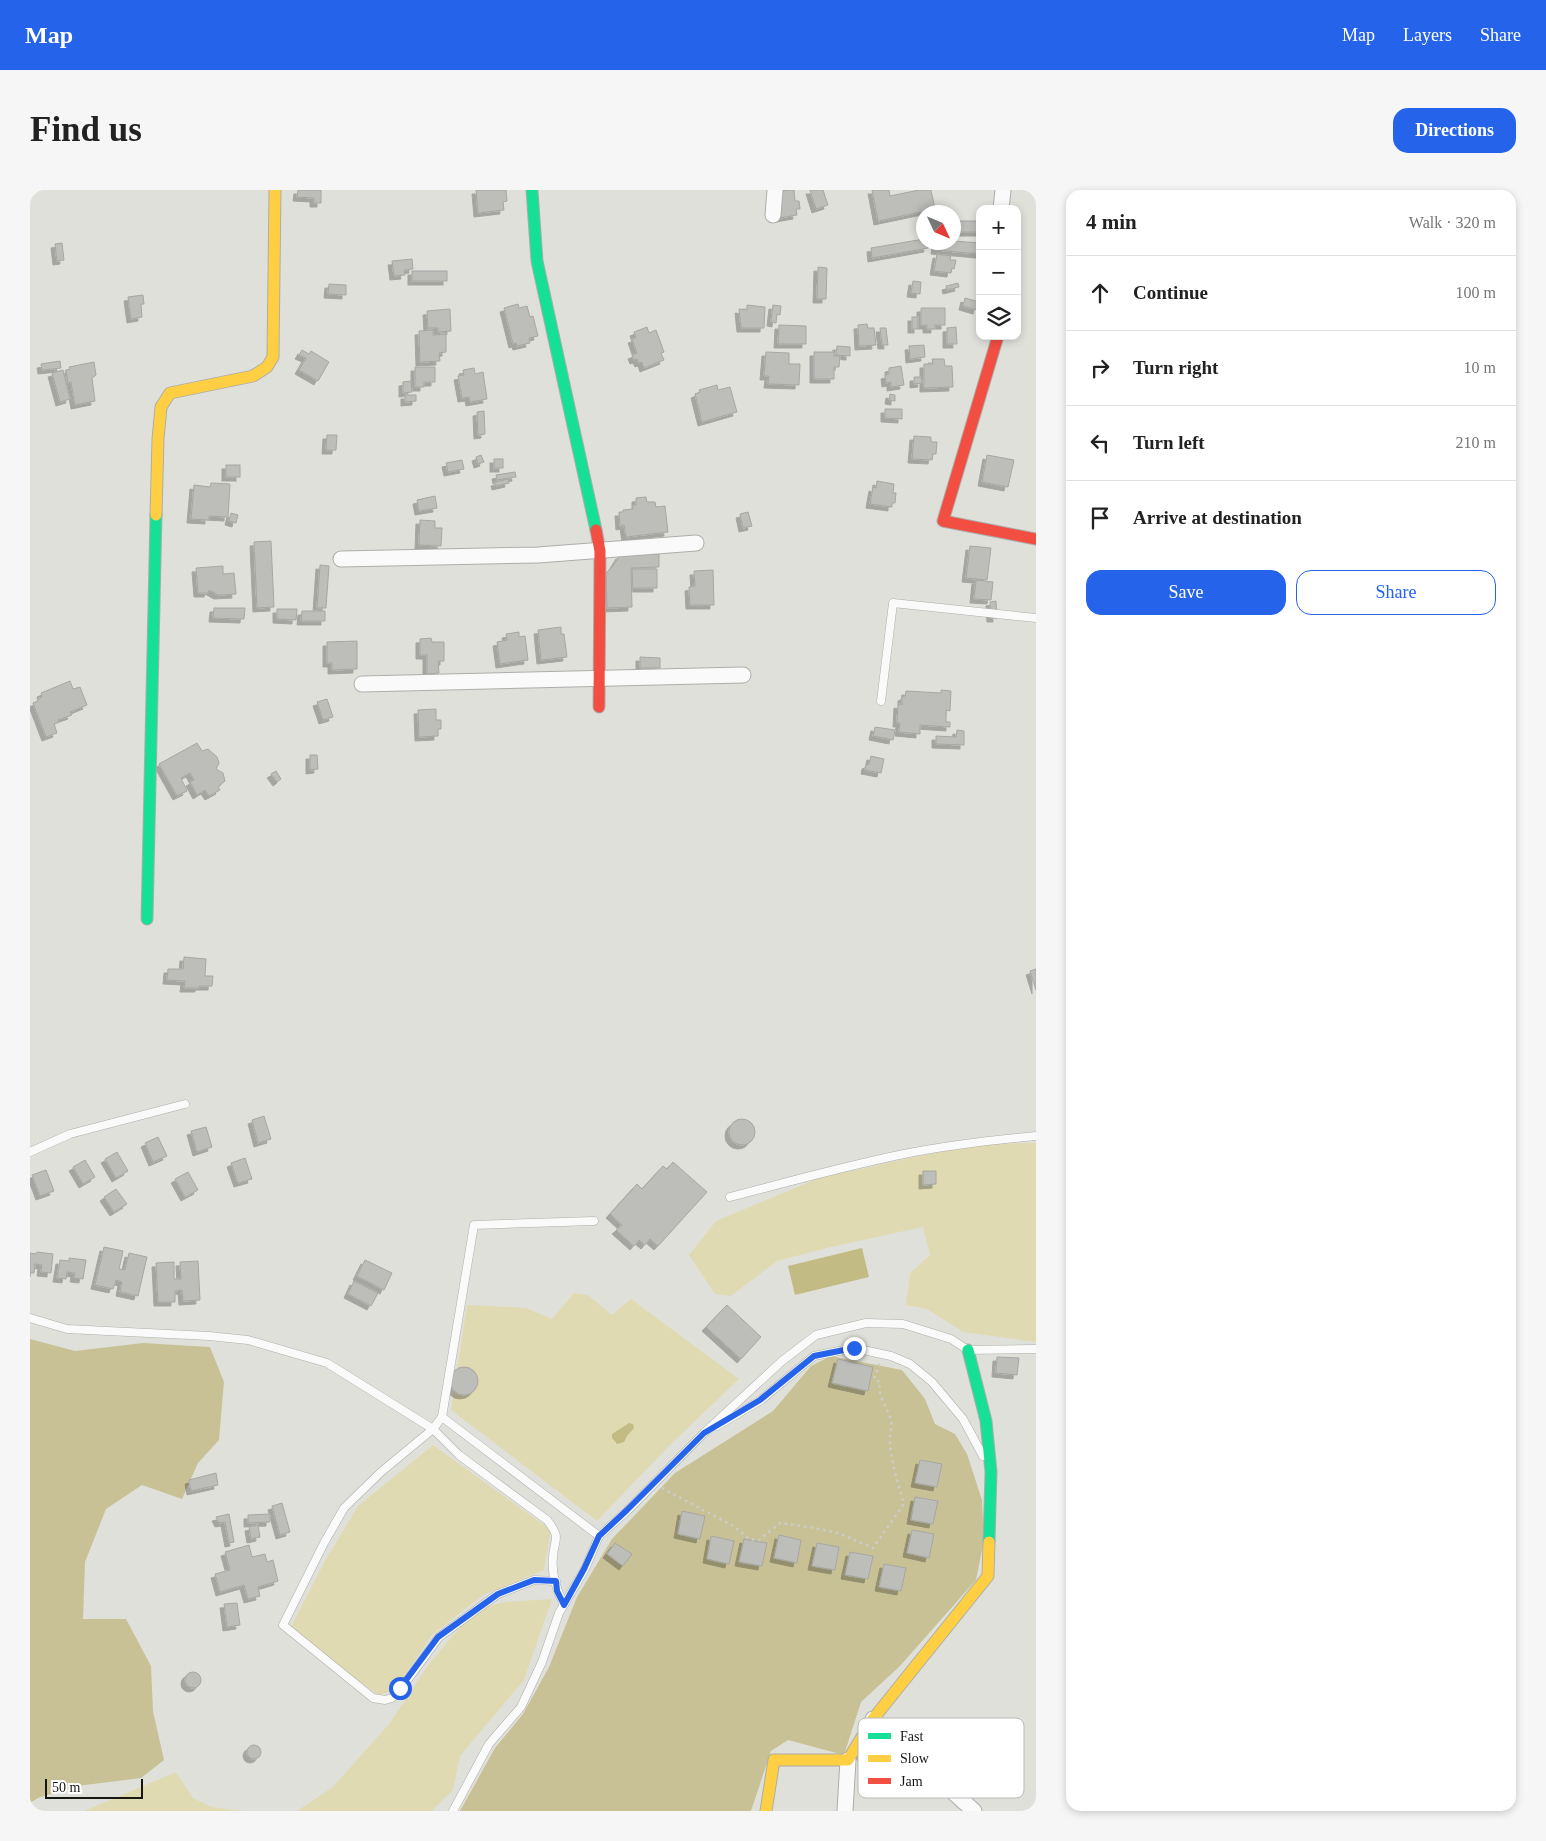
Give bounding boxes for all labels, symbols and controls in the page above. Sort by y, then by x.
text: Map [25,22,73,48]
text: Map [1342,25,1375,45]
text: Layers [1403,25,1452,45]
text: Share [1480,25,1521,45]
button: Directions [1393,108,1516,153]
text: Find us [30,110,142,149]
north arrow [916,205,961,250]
map controls [976,205,1021,340]
button: + [976,205,1021,250]
text: 4 min [1086,210,1137,234]
text: Walk · 320 m [1409,214,1496,231]
button: − [976,250,1021,295]
icon: ahead [1086,279,1114,307]
text: Continue [1133,282,1208,303]
text: 100 m [1456,284,1496,301]
button: layers [976,295,1021,340]
icon: right [1086,354,1114,382]
text: Turn right [1133,357,1218,378]
text: 10 m [1464,359,1496,376]
icon: left [1086,429,1114,457]
text: Turn left [1133,432,1205,453]
text: 210 m [1456,434,1496,451]
icon: arrive [1086,504,1114,532]
text: Arrive at destination [1133,507,1302,528]
button: Save [1086,570,1286,615]
button: Share [1296,570,1496,615]
route end [843,1337,866,1360]
route start [389,1677,412,1700]
legend [858,1718,1024,1798]
text: Fast [900,1729,923,1744]
text: Slow [900,1751,930,1766]
text: Jam [900,1774,923,1789]
scale bar [45,1776,142,1799]
text: 50 m [52,1780,80,1795]

